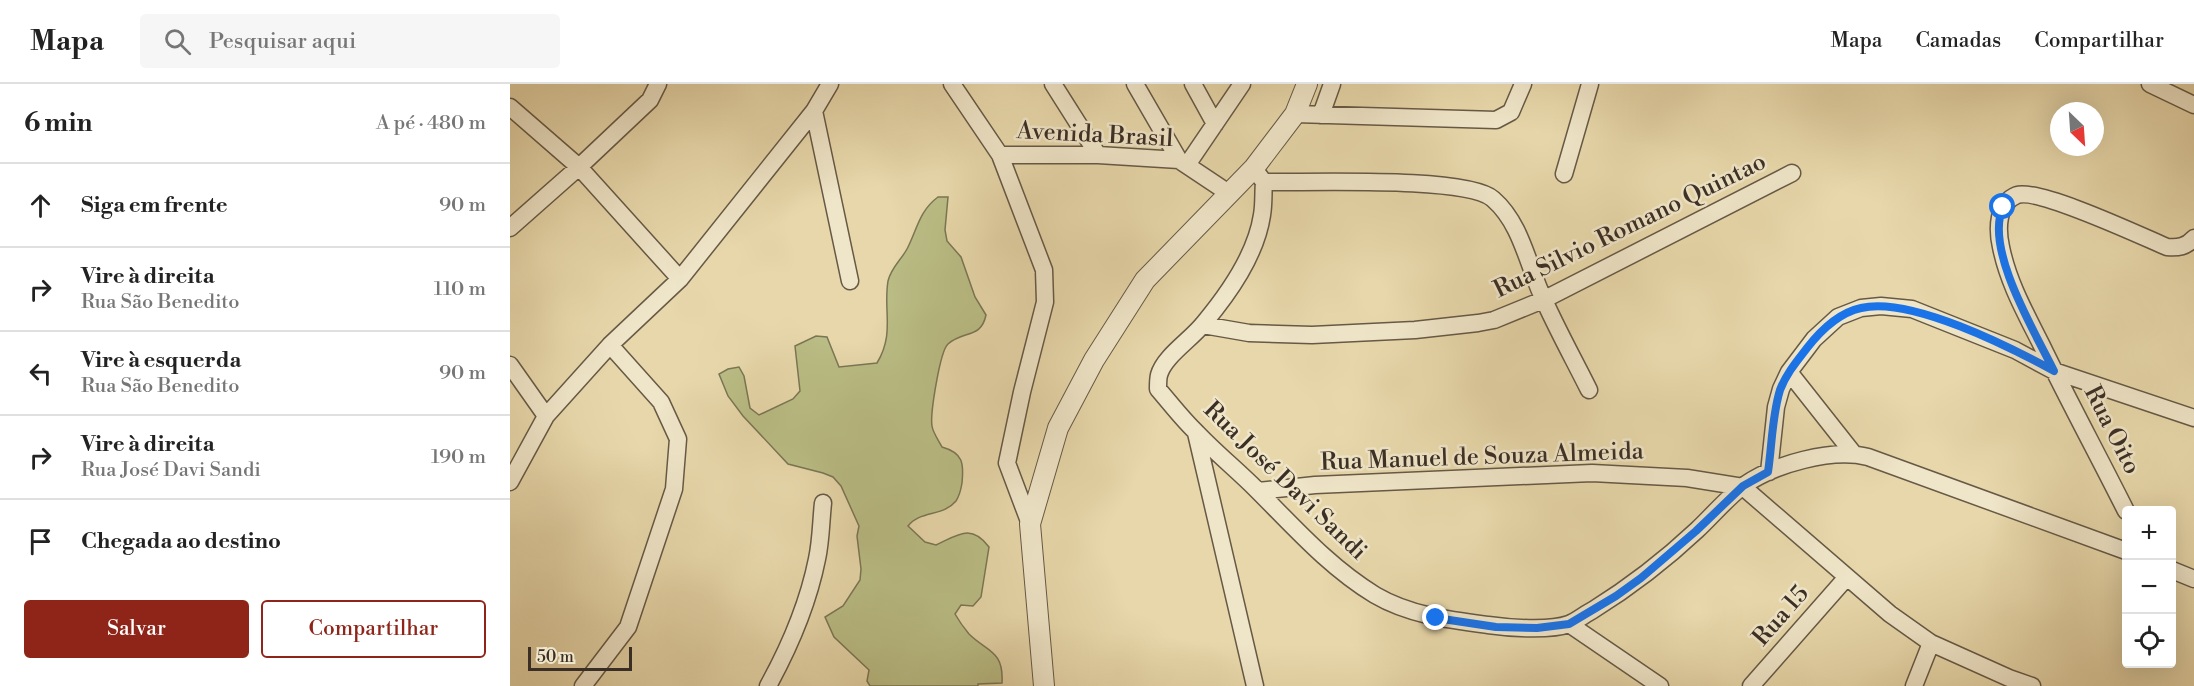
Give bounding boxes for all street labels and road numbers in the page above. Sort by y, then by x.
street label: Avenida Brasil [1015,116,1174,154]
street label: Rua Silvio Romano Quintao [1489,147,1771,305]
street label: Rua Oito [2077,381,2147,479]
street label: Rua José Davi Sandi [1197,395,1373,567]
street label: Rua Manuel de Souza Almeida [1320,436,1645,478]
street label: Rua 15 [1746,579,1816,653]

